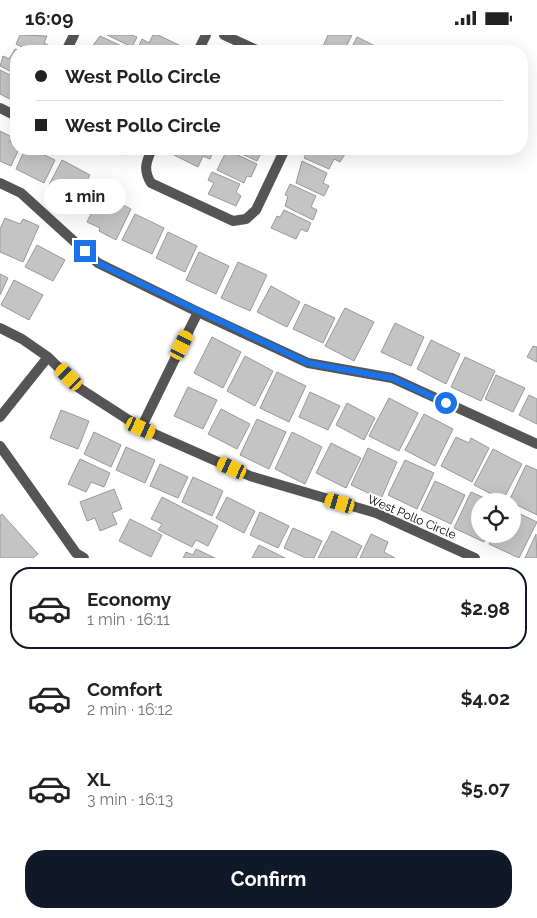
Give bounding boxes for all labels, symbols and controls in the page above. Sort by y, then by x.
text: 16:09 [25,7,73,29]
text: West Pollo Circle [65,65,221,87]
text: West Pollo Circle [65,114,221,136]
callout: 1 min [44,179,126,213]
text: 1 min [65,187,105,206]
route end [74,240,96,262]
car [168,328,195,362]
car [53,361,84,393]
route start [435,392,457,414]
car [124,415,157,441]
car [215,455,248,481]
car [323,491,356,515]
street label: West Pollo Circle [366,492,458,542]
map controls [471,493,521,543]
button: locate [471,493,521,543]
icon: car [27,586,72,631]
text: Economy [87,588,171,610]
text: $2.98 [460,597,510,619]
text: 1 min · 16:11 [87,610,170,629]
icon: car [27,676,72,721]
text: Comfort [87,678,162,700]
text: $4.02 [460,687,510,709]
text: 2 min · 16:12 [87,700,173,719]
icon: car [27,766,72,811]
text: XL [87,768,110,790]
text: $5.07 [461,777,510,799]
text: 3 min · 16:13 [87,790,173,809]
button: Confirm [25,850,512,908]

